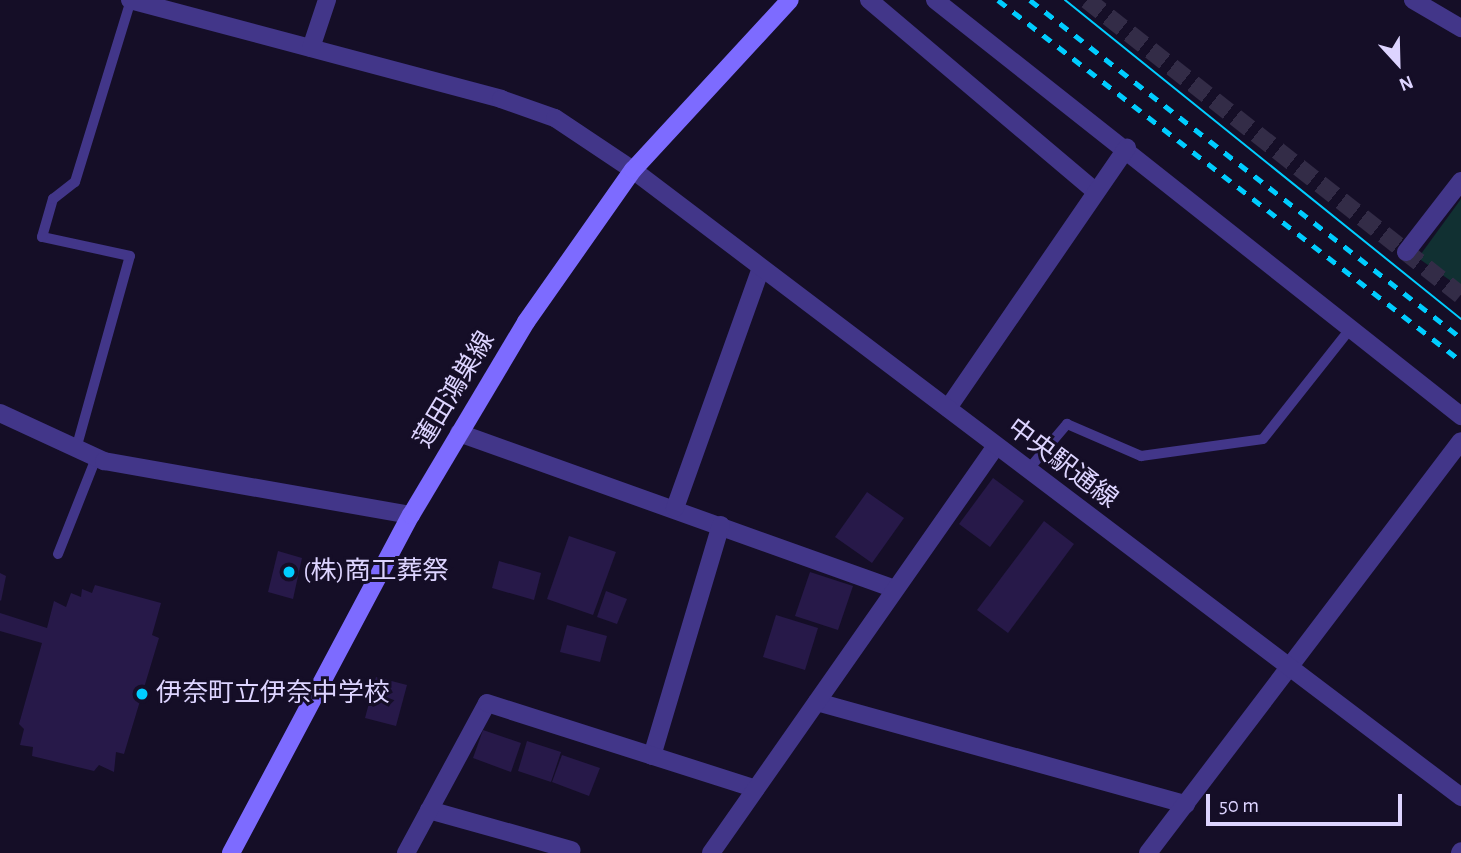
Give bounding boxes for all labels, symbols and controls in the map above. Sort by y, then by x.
north arrow [1363,28,1433,98]
text: N [1396,72,1416,94]
street label: 蓮田鴻巣線 [408,326,502,454]
street label: 中央駅通線 [1001,412,1123,516]
place label: (株)商工葬祭 [303,556,448,588]
marker: (株)商工葬祭 [281,564,297,580]
place label: 伊奈町立伊奈中学校 [156,678,390,710]
marker: 伊奈町立伊奈中学校 [134,686,150,702]
scale bar [1209,780,1405,824]
text: 50 m [1219,795,1259,816]

